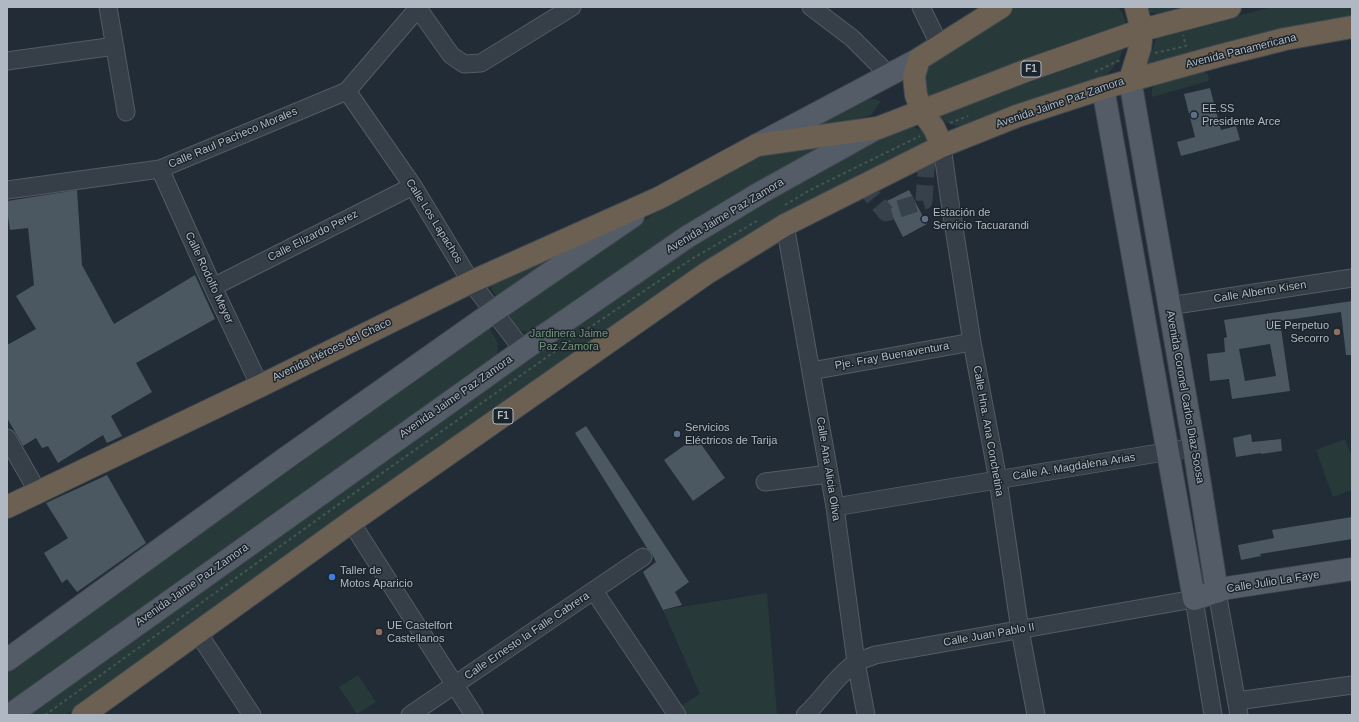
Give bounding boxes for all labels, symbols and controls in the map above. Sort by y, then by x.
street label: Avenida Panamericana [1184,31,1298,71]
road number: F1 [1021,61,1041,77]
street label: Avenida Jaime Paz Zamora [994,75,1126,131]
place label: EE.SS Presidente Arce [1202,102,1280,128]
street label: Calle Raul Pacheco Morales [167,105,299,171]
marker: EE.SS Presidente Arce [1189,110,1199,120]
street label: Avenida Jaime Paz Zamora [664,176,786,256]
street label: Calle Los Lapachos [403,177,465,265]
place label: Estación de Servicio Tacuarandi [933,206,1029,232]
street label: Calle Elizardo Perez [266,207,360,265]
marker: Estación de Servicio Tacuarandi [920,214,930,224]
street label: Calle Rodolfo Meyer [182,230,236,326]
street label: Calle Alberto Kisen [1213,278,1307,306]
street label: Avenida Coronel Carlos Diaz Soosa [1163,310,1207,484]
street label: Avenida Héroes del Chaco [270,315,394,385]
place label: UE Perpetuo Secorro [1266,319,1329,345]
park label: Jardinera Jaime Paz Zamora [530,327,608,353]
marker: UE Perpetuo Secorro [1332,327,1342,337]
street label: Pje. Fray Buenaventura [834,339,950,373]
street label: Avenida Jaime Paz Zamora [397,353,515,441]
street label: Calle Hna. Ana Conchetina [970,365,1006,497]
road number: F1 [493,408,513,424]
street label: Calle Ana Alicia Oliva [813,416,843,522]
place label: Servicios Eléctricos de Tarija [685,421,777,447]
marker: Servicios Eléctricos de Tarija [672,429,682,439]
street label: Calle A. Magdalena Arias [1012,451,1136,483]
street label: Avenida Jaime Paz Zamora [133,541,251,629]
place label: Taller de Motos Aparicio [340,564,413,590]
street label: Calle Julio La Faye [1226,568,1320,596]
marker: Taller de Motos Aparicio [327,572,337,582]
street label: Calle Ernesto la Falle Cabrera [462,589,592,683]
place label: UE Castelfort Castellanos [387,619,452,645]
street label: Calle Juan Pablo II [942,620,1036,650]
marker: UE Castelfort Castellanos [374,627,384,637]

